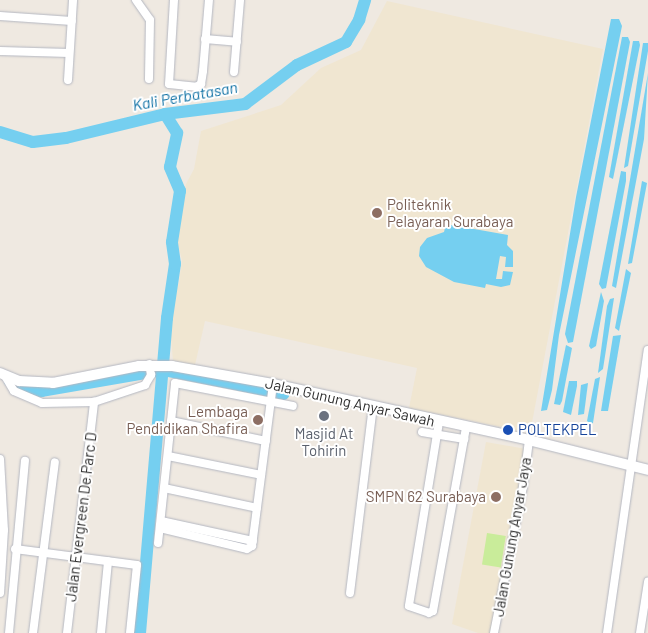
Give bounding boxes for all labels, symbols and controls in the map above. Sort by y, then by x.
water label: Kali Perbatasan [131,77,239,115]
place label: Politeknik Pelayaran Surabaya [387,195,513,230]
marker: Politeknik Pelayaran Surabaya [371,207,383,219]
street label: Jalan Gunung Anyar Sawah [263,374,437,430]
place label: Lembaga Pendidikan Shafira [126,402,248,437]
marker: Masjid At Tohirin [318,410,330,422]
marker: Lembaga Pendidikan Shafira [252,414,264,426]
place label: POLTEKPEL [518,421,597,439]
place label: Masjid At Tohirin [295,424,353,459]
marker: POLTEKPEL [502,424,514,436]
street label: Jalan Evergreen De Parc D [62,431,100,603]
street label: Jalan Gunung Anyar Jaya [489,456,535,618]
place label: SMPN 62 Surabaya [366,488,486,506]
marker: SMPN 62 Surabaya [490,491,502,503]

